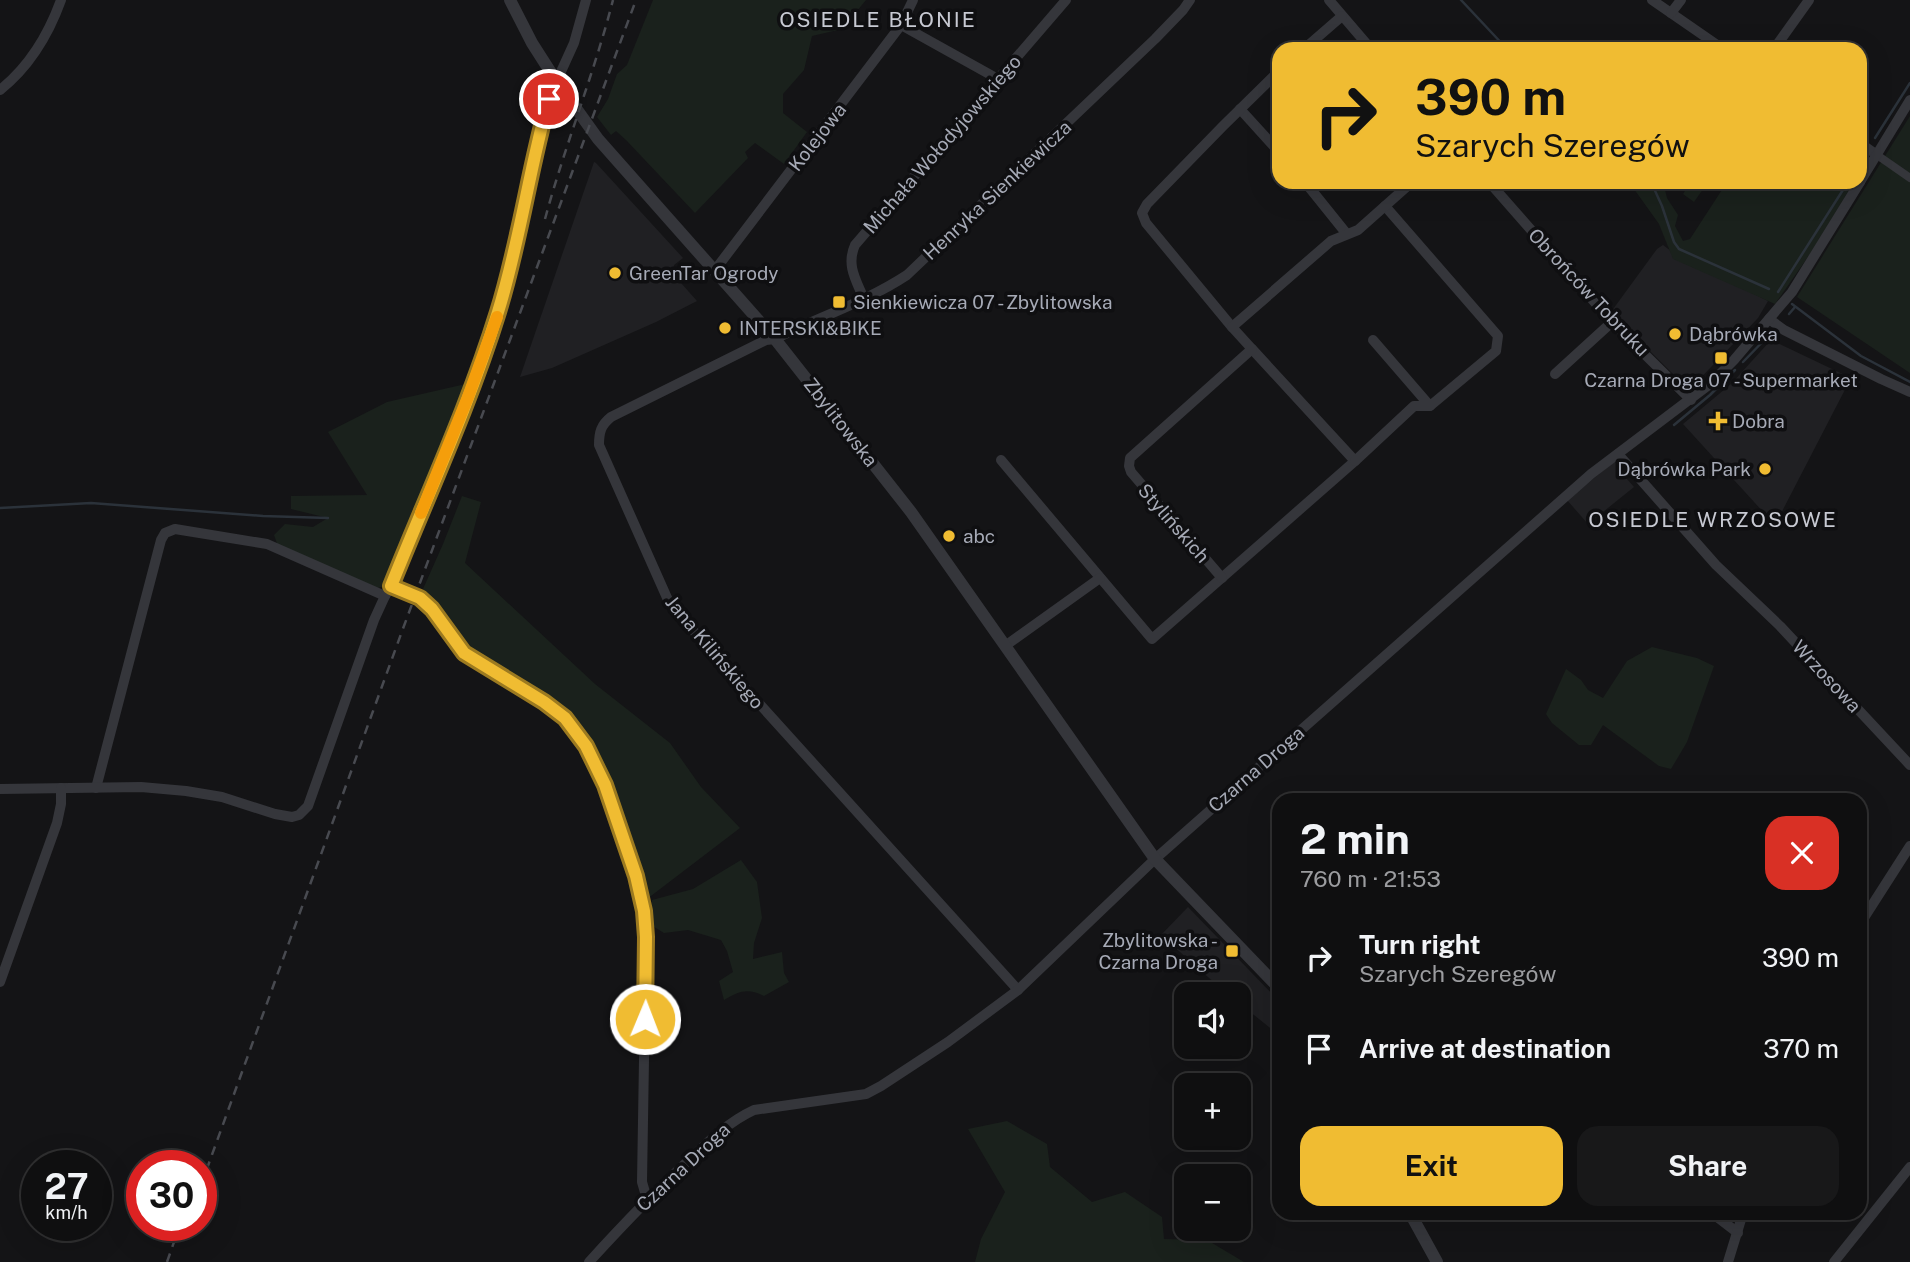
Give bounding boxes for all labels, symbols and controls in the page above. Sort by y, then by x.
district label: OSIEDLE BŁONIE [779,7,977,32]
street label: Michała Wołodyjowskiego [859,50,1025,238]
text: 390 m [1415,68,1566,126]
pin [519,69,579,129]
icon: right [1300,70,1391,161]
icon: arrive [530,80,568,118]
street label: Kolejowa [784,99,850,175]
street label: Henryka Sienkiewicza [919,116,1075,264]
text: Szarych Szeregów [1415,127,1690,164]
street label: Obrońców Tobruku [1524,224,1654,360]
place label: GreenTar Ogrody [629,262,778,284]
marker: GreenTar Ogrody [607,265,623,281]
place label: Sienkiewicza 07 - Zbylitowska [853,291,1112,313]
marker: Sienkiewicza 07 - Zbylitowska [831,294,847,310]
place label: INTERSKI&BIKE [739,317,882,339]
marker: INTERSKI&BIKE [717,320,733,336]
place label: Dąbrówka [1689,323,1778,345]
marker: Dąbrówka [1667,326,1683,342]
marker: Czarna Droga 07 - Supermarket [1713,350,1729,366]
place label: Czarna Droga 07 - Supermarket [1584,369,1858,391]
street label: Zbylitowska [800,373,882,471]
place label: Dobra [1732,410,1785,432]
marker: Dobra [1710,413,1726,429]
place label: Dąbrówka Park [1617,458,1751,480]
marker: Dąbrówka Park [1757,461,1773,477]
street label: Stylińskich [1134,479,1214,567]
district label: OSIEDLE WRZOSOWE [1588,507,1838,532]
place label: abc [963,525,995,547]
marker: abc [941,528,957,544]
street label: Jana Kilińskiego [661,591,769,713]
street label: Wrzosowa [1788,635,1866,717]
street label: Czarna Droga [1204,722,1308,816]
text: 2 min [1300,814,1410,863]
button: close [1765,816,1839,890]
text: 760 m · 21:53 [1300,865,1441,892]
place label: Zbylitowska - Czarna Droga [1099,929,1218,973]
text: Turn right [1359,929,1481,960]
icon: right [1300,939,1338,977]
text: 390 m [1762,942,1839,973]
marker: Zbylitowska - Czarna Droga [1224,943,1240,959]
text: Szarych Szeregów [1359,960,1556,987]
position arrow [608,982,682,1056]
map controls [1174,982,1251,1241]
button: sound [1174,982,1251,1059]
icon: arrive [1300,1030,1338,1068]
text: Arrive at destination [1359,1033,1611,1064]
text: 370 m [1763,1033,1839,1064]
button: + [1174,1073,1251,1150]
street label: Czarna Droga [632,1118,734,1216]
button: Exit [1300,1126,1563,1206]
button: Share [1577,1126,1839,1206]
speed limit sign: 30 [126,1150,217,1241]
button: − [1174,1164,1251,1241]
text: 27 [44,1166,89,1207]
text: km/h [45,1202,88,1223]

